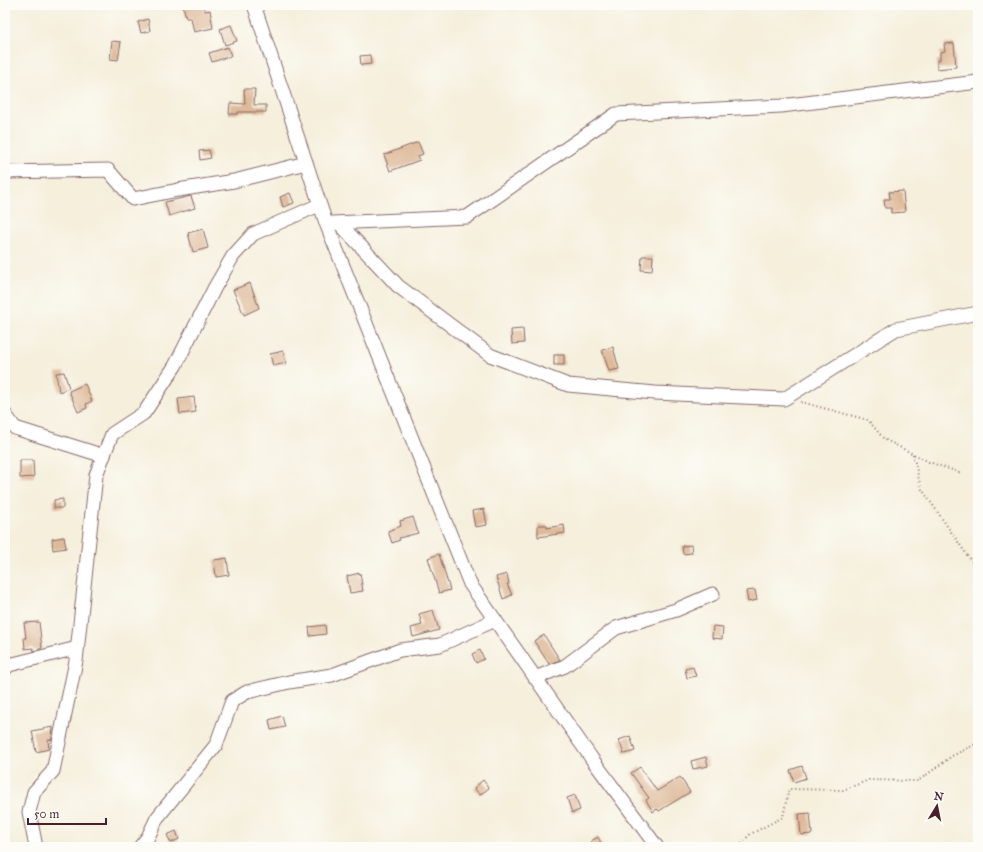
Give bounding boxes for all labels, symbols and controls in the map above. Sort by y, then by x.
north arrow [917,786,957,826]
text: N [933,789,945,804]
scale bar [28,800,106,826]
text: 50 m [34,807,59,821]

